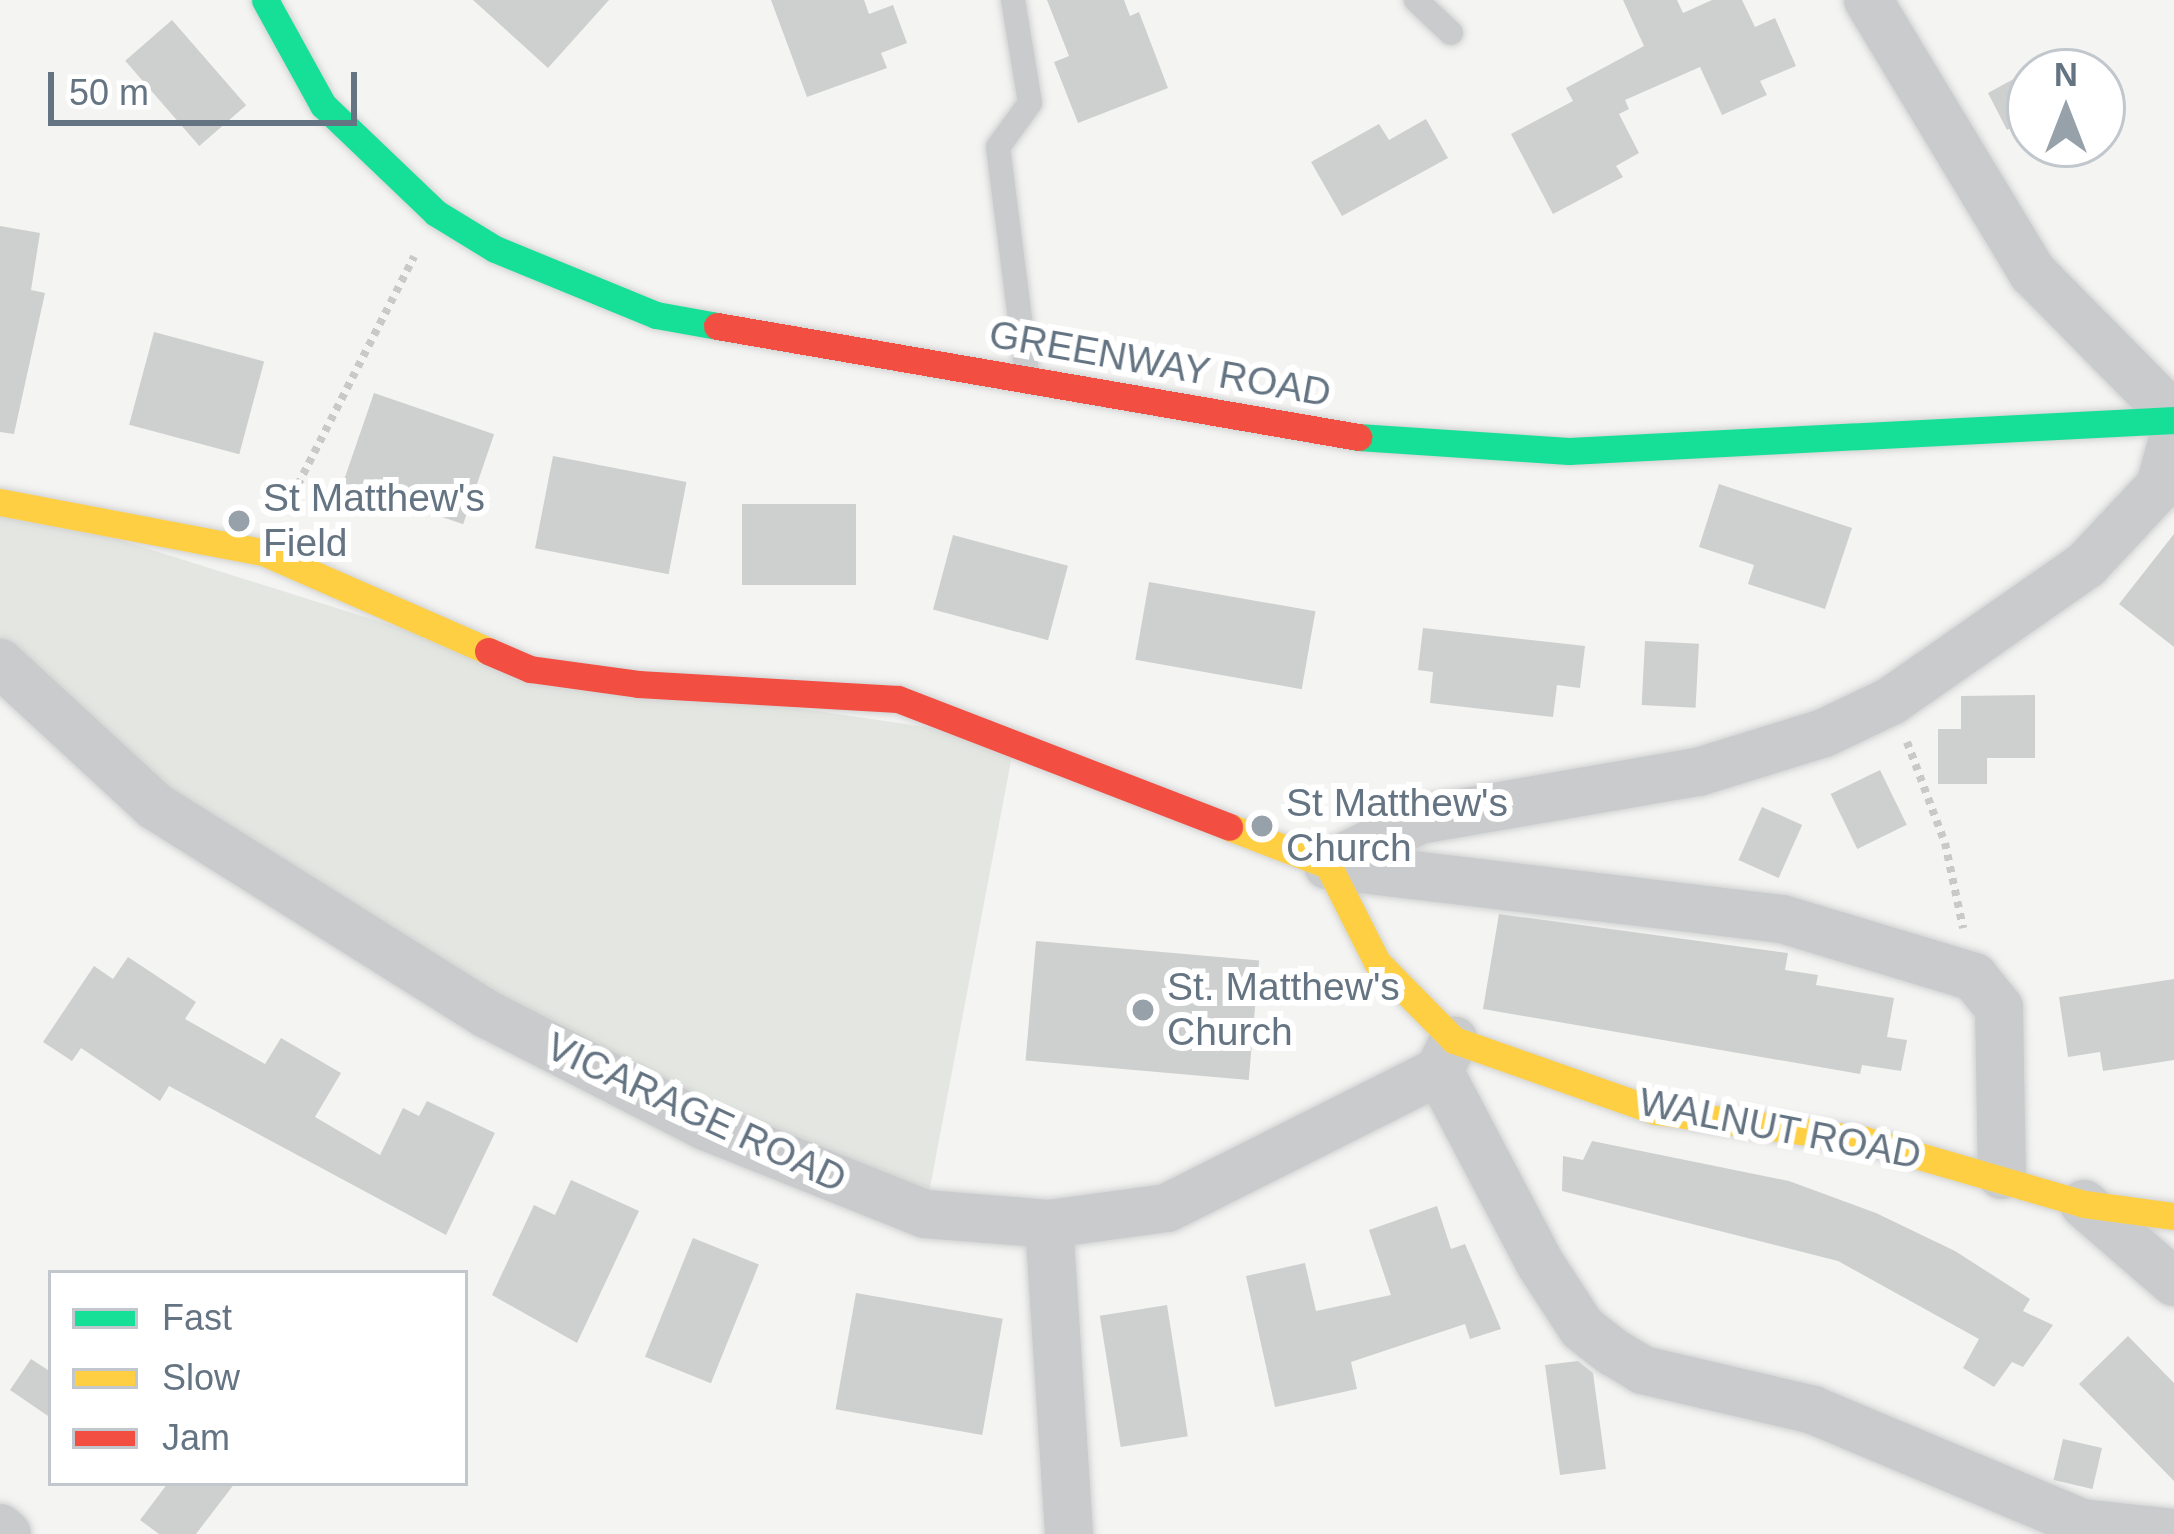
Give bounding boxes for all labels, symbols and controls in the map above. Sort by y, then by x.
scale bar [54,48,363,122]
north arrow [2006,48,2126,168]
text: N [2054,56,2078,93]
text: 50 m [69,72,149,113]
street label: GREENWAY ROAD [985,311,1335,417]
place label: St Matthew's Field [263,476,485,567]
marker: St Matthew's Field [226,508,252,534]
place label: St Matthew's Church [1286,781,1508,872]
marker: St Matthew's Church [1249,813,1275,839]
place label: St. Matthew's Church [1167,965,1400,1056]
marker: St. Matthew's Church [1130,997,1156,1023]
street label: VICARAGE ROAD [539,1023,853,1203]
street label: WALNUT ROAD [1635,1079,1925,1179]
legend [48,1270,468,1486]
text: Fast [162,1297,232,1338]
text: Slow [162,1357,240,1398]
text: Jam [162,1417,230,1458]

